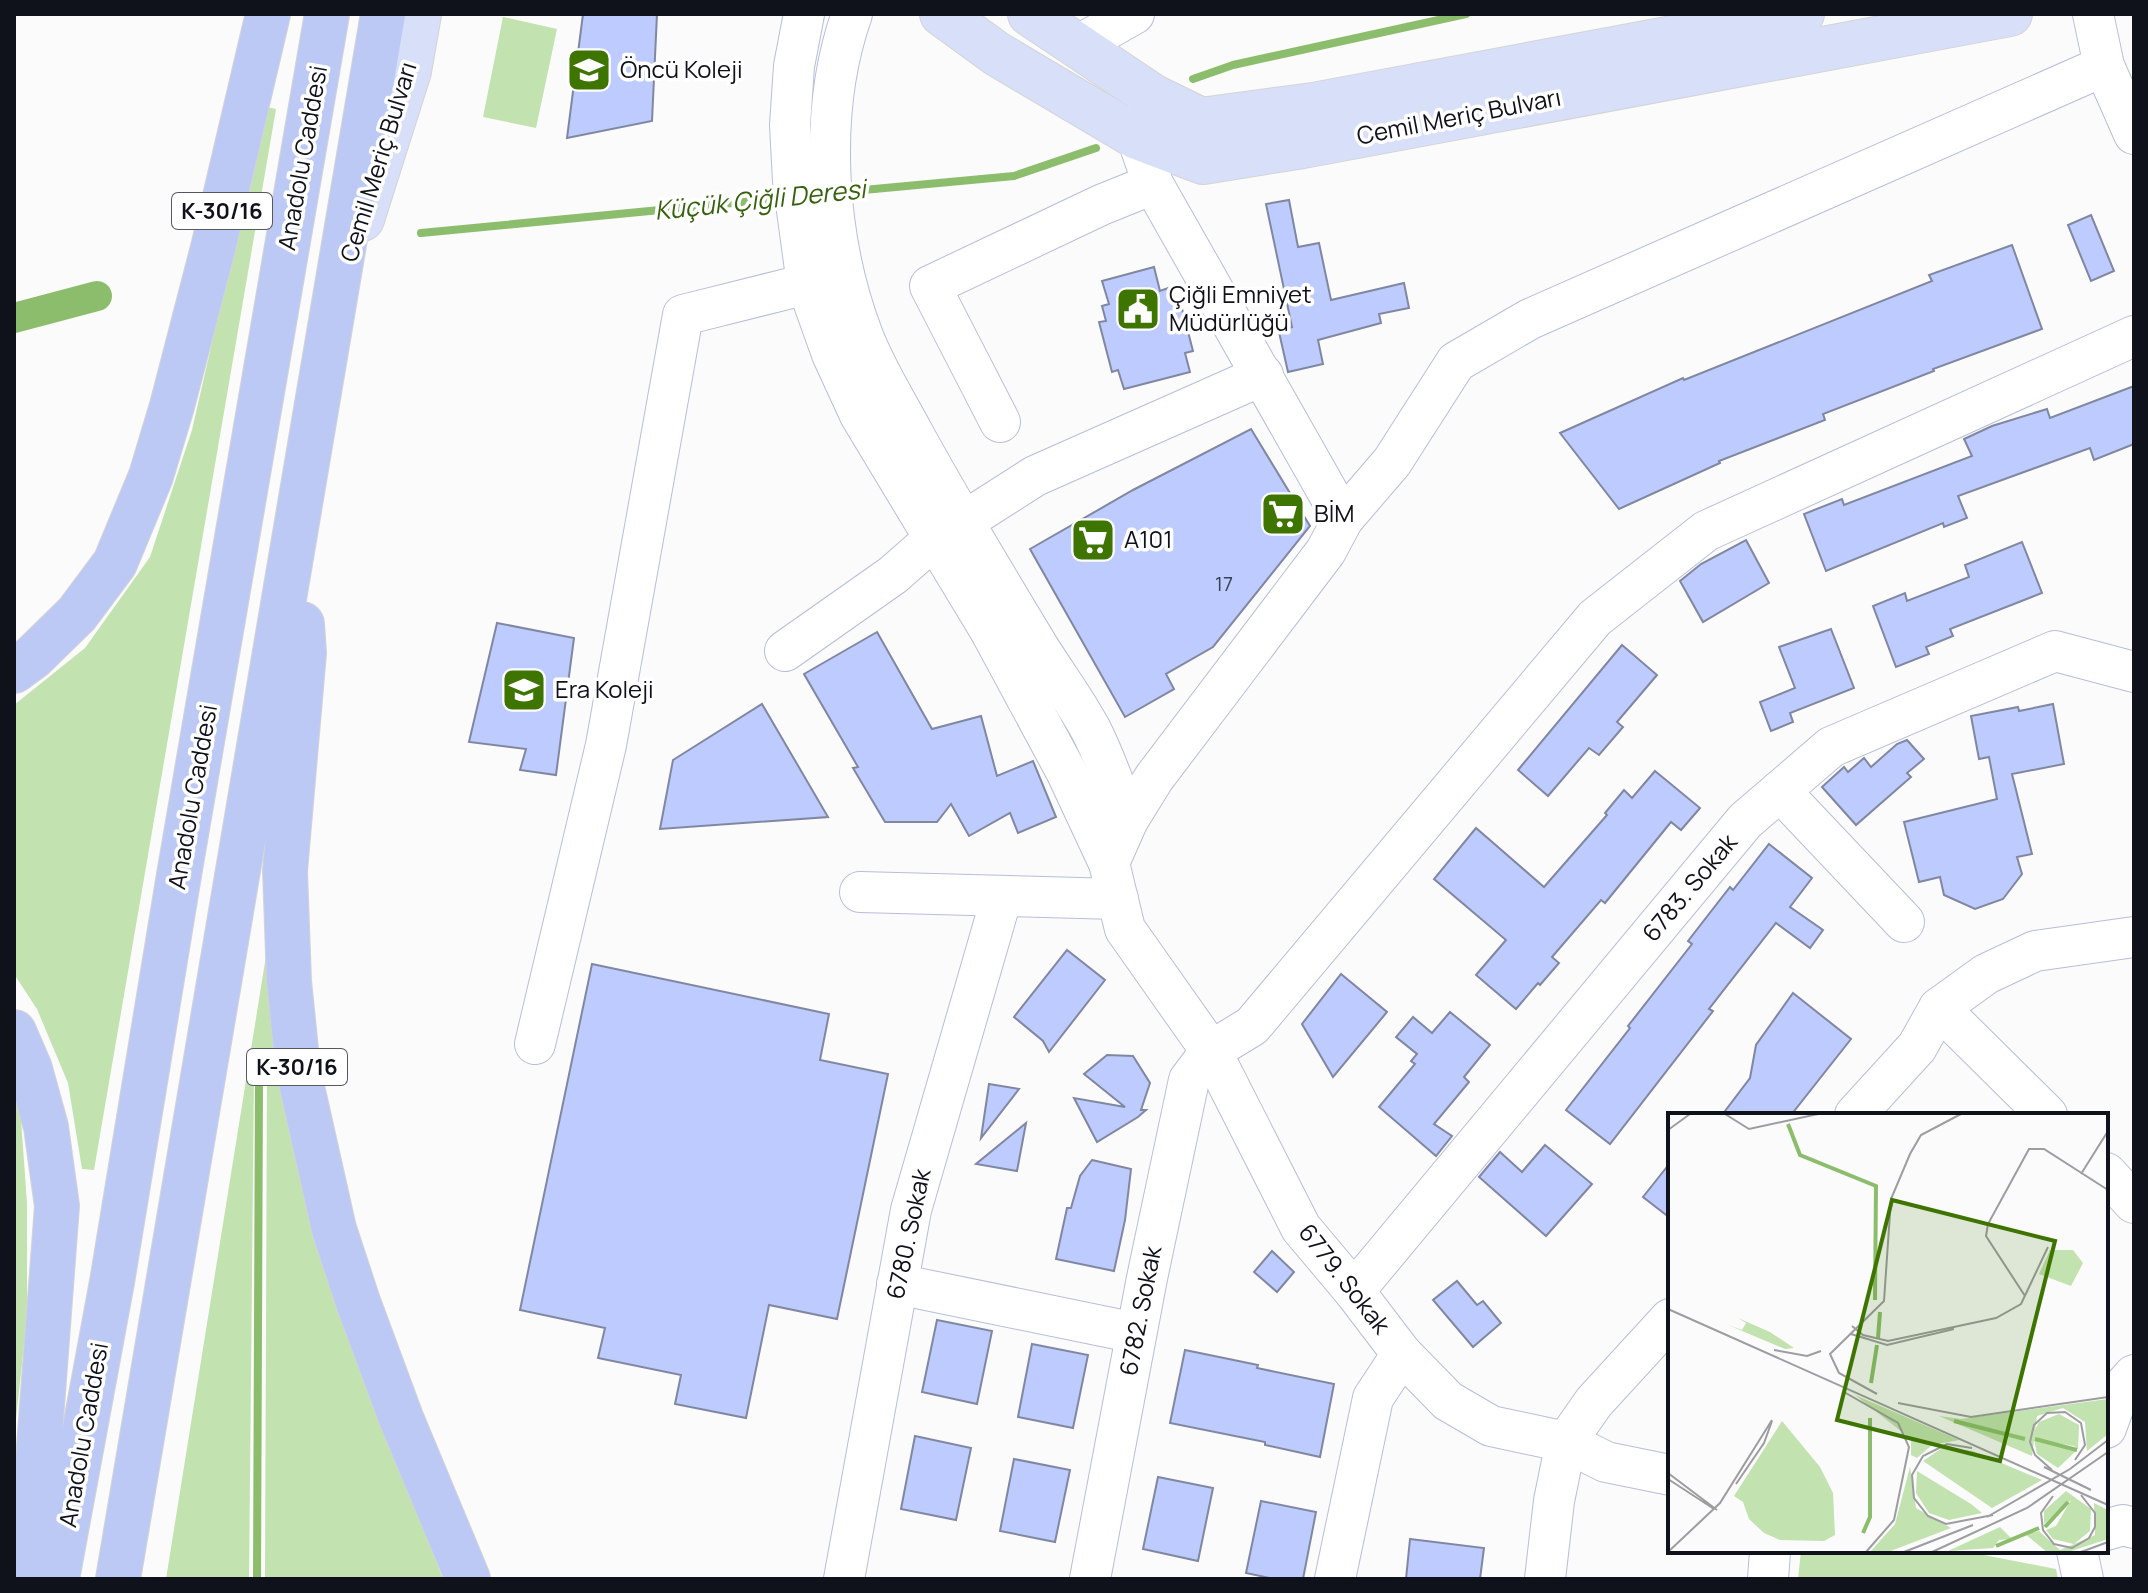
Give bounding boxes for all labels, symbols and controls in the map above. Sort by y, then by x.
school or university icon: Öncü Koleji [565,46,613,94]
place label: Öncü Koleji [620,52,743,85]
street label: Cemil Meriç Bulvarı [331,58,424,266]
street label: Anadolu Caddesi [269,63,334,253]
street label: Cemil Meriç Bulvarı [1354,80,1564,152]
water label: Küçük Çiğli Deresi [653,170,870,228]
road number: K-30/16 [172,193,272,229]
place label: Çiğli Emniyet Müdürlüğü [1169,277,1312,338]
public building icon: Çiğli Emniyet Müdürlüğü [1114,285,1162,333]
supermarket icon: BİM [1259,490,1307,538]
place label: BİM [1314,496,1355,529]
supermarket icon: A101 [1069,516,1117,564]
place label: A101 [1124,522,1173,555]
house number: 17 [1215,570,1233,597]
school or university icon: Era Koleji [500,666,548,714]
place label: Era Koleji [555,672,654,705]
street label: Anadolu Caddesi [159,702,224,892]
street label: 6783. Sokak [1634,825,1744,948]
road number: K-30/16 [247,1049,347,1085]
inset map [1668,1113,2108,1553]
street label: 6780. Sokak [878,1164,938,1302]
street label: 6779. Sokak [1292,1216,1399,1341]
street label: 6782. Sokak [1111,1242,1168,1378]
street label: Anadolu Caddesi [50,1340,115,1530]

